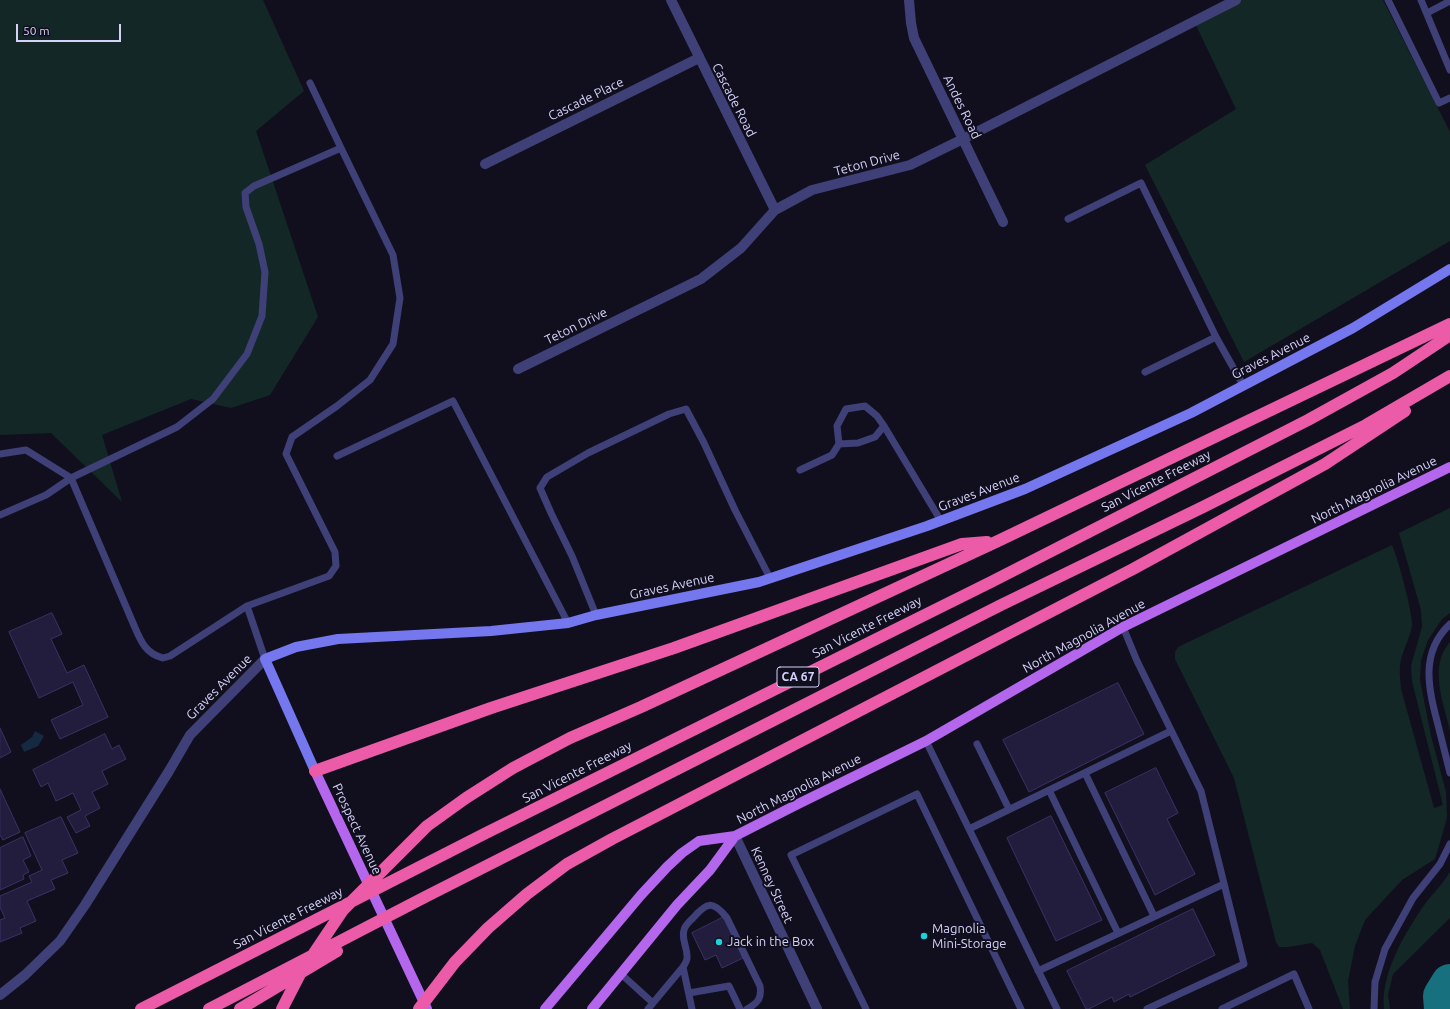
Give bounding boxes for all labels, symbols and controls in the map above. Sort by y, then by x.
scale bar [18,16,123,42]
text: 50 m [23,24,50,37]
street label: Cascade Road [709,60,759,140]
street label: Andes Road [940,72,984,142]
street label: Cascade Place [546,74,626,124]
street label: Teton Drive [832,147,902,179]
street label: Teton Drive [542,304,610,348]
street label: Graves Avenue [1229,330,1313,382]
street label: San Vicente Freeway [1099,447,1213,515]
street label: North Magnolia Avenue [1309,453,1439,527]
street label: Graves Avenue [936,469,1022,515]
street label: Graves Avenue [628,569,716,603]
street label: San Vicente Freeway [810,593,924,661]
street label: North Magnolia Avenue [1020,596,1148,676]
street label: Graves Avenue [183,651,255,723]
road number: CA 67 [777,667,819,687]
street label: San Vicente Freeway [520,738,634,806]
street label: North Magnolia Avenue [734,751,864,827]
street label: Prospect Avenue [329,781,385,877]
street label: Kenney Street [748,844,796,926]
street label: San Vicente Freeway [231,884,345,952]
place label: Magnolia Mini-Storage [932,921,1007,952]
marker: Magnolia Mini-Storage [919,931,929,941]
place label: Jack in the Box [727,934,814,950]
marker: Jack in the Box [714,937,724,947]

